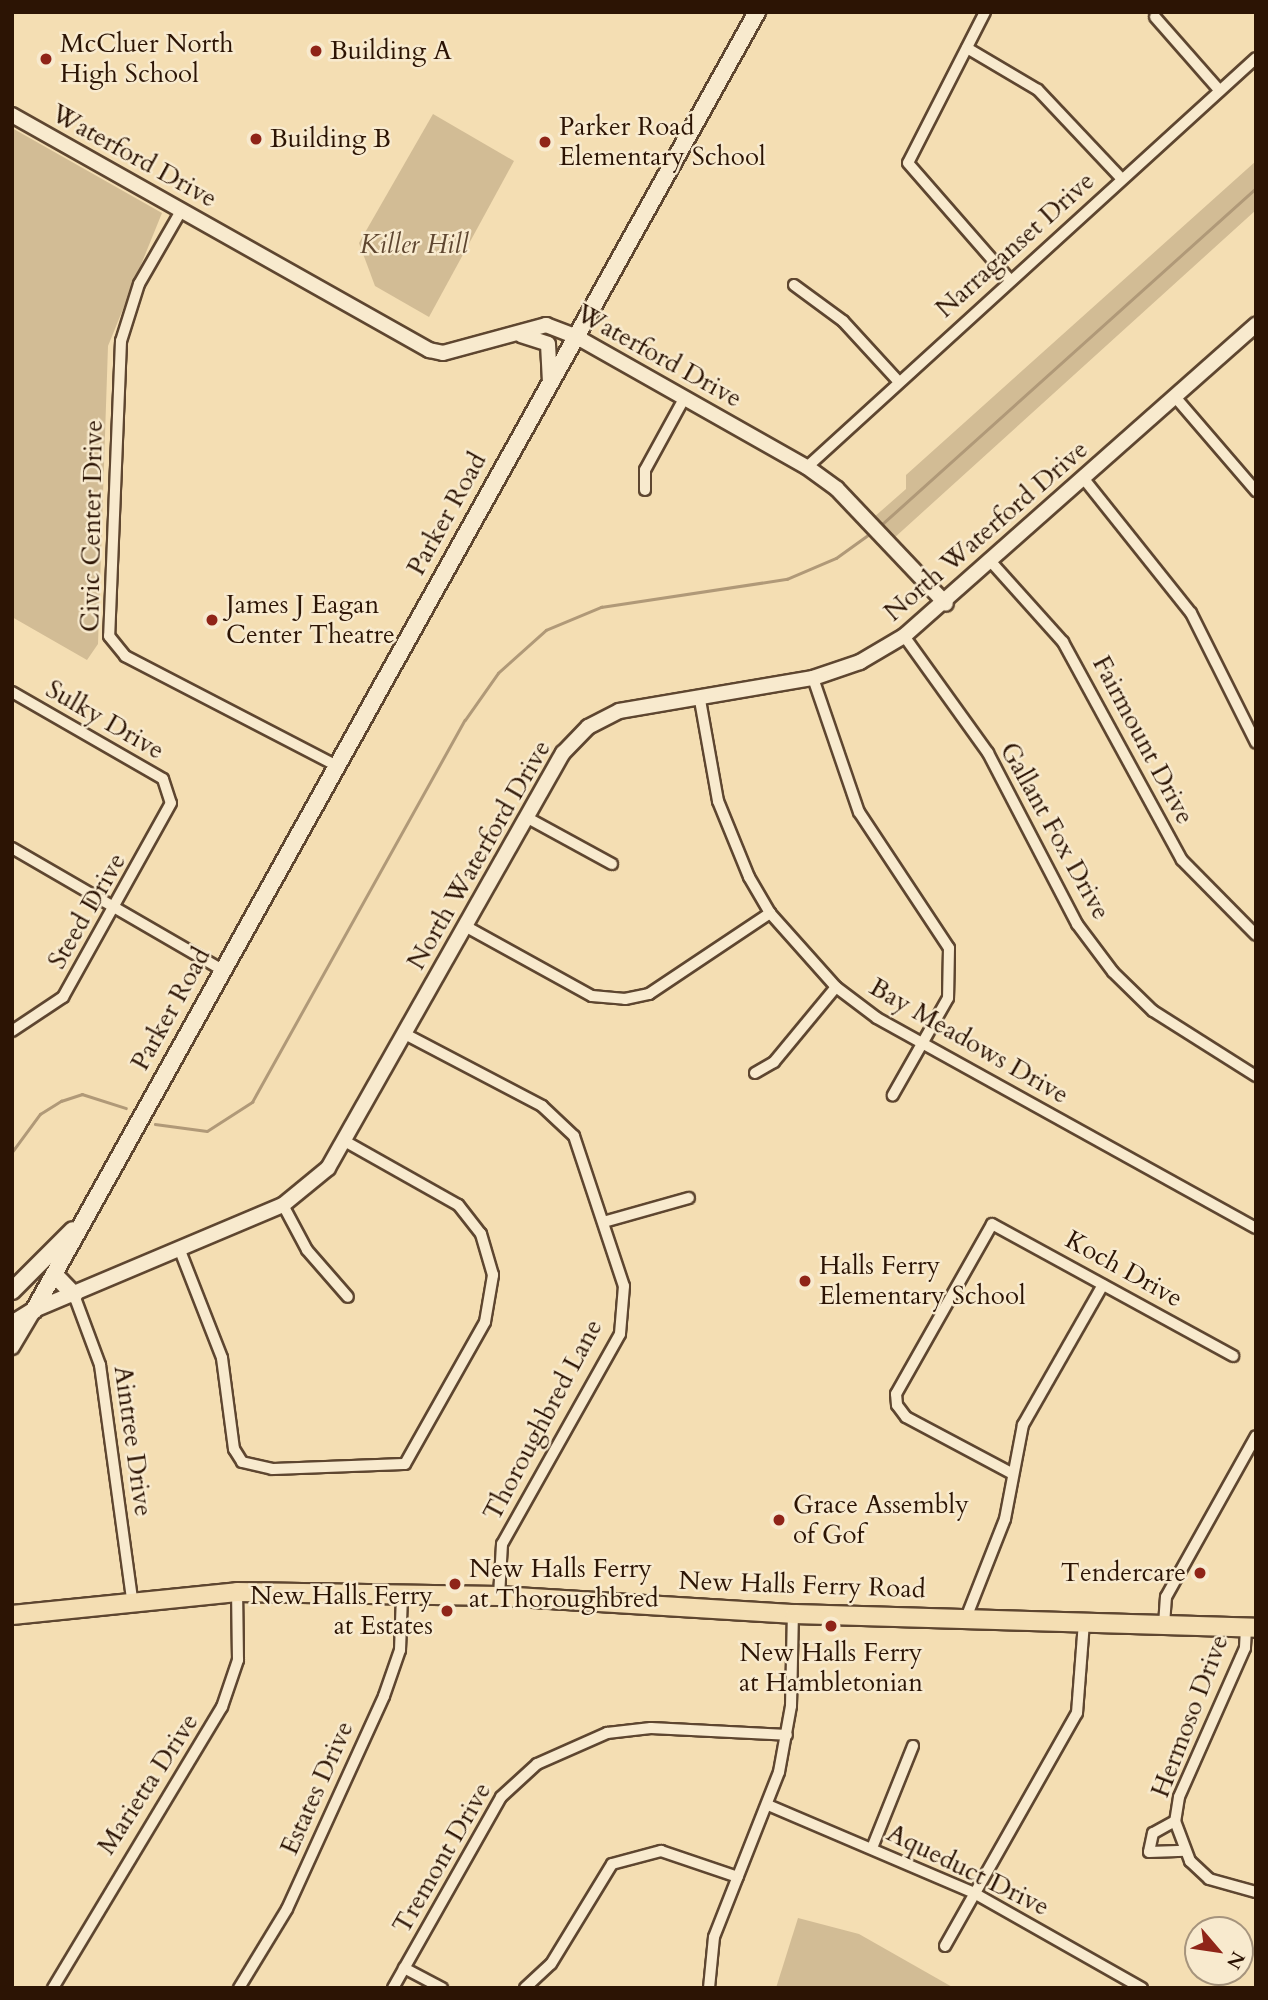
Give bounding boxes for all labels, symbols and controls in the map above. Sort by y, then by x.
place label: McCluer North High School [60,28,234,90]
place label: Building A [330,35,452,67]
marker: Building A [308,43,324,59]
marker: McCluer North High School [38,51,54,67]
street label: Waterford Drive [46,98,222,214]
place label: Parker Road Elementary School [559,111,766,172]
place label: Building B [270,123,391,155]
marker: Building B [248,131,264,147]
marker: Parker Road Elementary School [537,134,553,150]
street label: Narraganset Drive [929,166,1101,324]
park label: Killer Hill [360,229,468,261]
street label: Waterford Drive [571,298,747,414]
street label: Civic Center Drive [75,420,109,632]
street label: North Waterford Drive [878,434,1094,628]
street label: Parker Road [401,447,493,581]
place label: James J Eagan Center Theatre [226,589,395,650]
marker: James J Eagan Center Theatre [204,612,220,628]
street label: Fairmount Drive [1086,651,1200,829]
street label: Sulky Drive [40,674,170,766]
street label: North Waterford Drive [401,735,557,975]
street label: Gallant Fox Drive [993,737,1117,925]
street label: Steed Drive [41,848,133,974]
street label: Parker Road [125,942,217,1076]
street label: Bay Meadows Drive [864,971,1074,1111]
street label: Koch Drive [1060,1224,1188,1314]
place label: Halls Ferry Elementary School [819,1250,1026,1312]
marker: Halls Ferry Elementary School [797,1273,813,1289]
street label: Thoroughbred Lane [477,1314,609,1526]
street label: Aintree Drive [107,1364,159,1518]
place label: Grace Assembly of Gof [793,1489,969,1550]
marker: Grace Assembly of Gof [771,1512,787,1528]
place label: New Halls Ferry at Thoroughbred [469,1553,659,1614]
place label: Tendercare [1061,1557,1186,1589]
street label: New Halls Ferry Road [678,1565,926,1605]
marker: Tendercare [1192,1565,1208,1581]
marker: New Halls Ferry at Thoroughbred [447,1576,463,1592]
place label: New Halls Ferry at Estates [250,1580,433,1642]
marker: New Halls Ferry at Estates [439,1603,455,1619]
marker: New Halls Ferry at Hambletonian [823,1618,839,1634]
street label: Hermoso Drive [1145,1630,1235,1802]
place label: New Halls Ferry at Hambletonian [739,1637,923,1698]
street label: Marietta Drive [91,1708,205,1860]
street label: Estates Drive [274,1716,360,1860]
street label: Tremont Drive [386,1777,498,1939]
street label: Aqueduct Drive [882,1817,1054,1923]
north arrow [1184,1916,1254,1986]
text: N [1220,1947,1251,1974]

